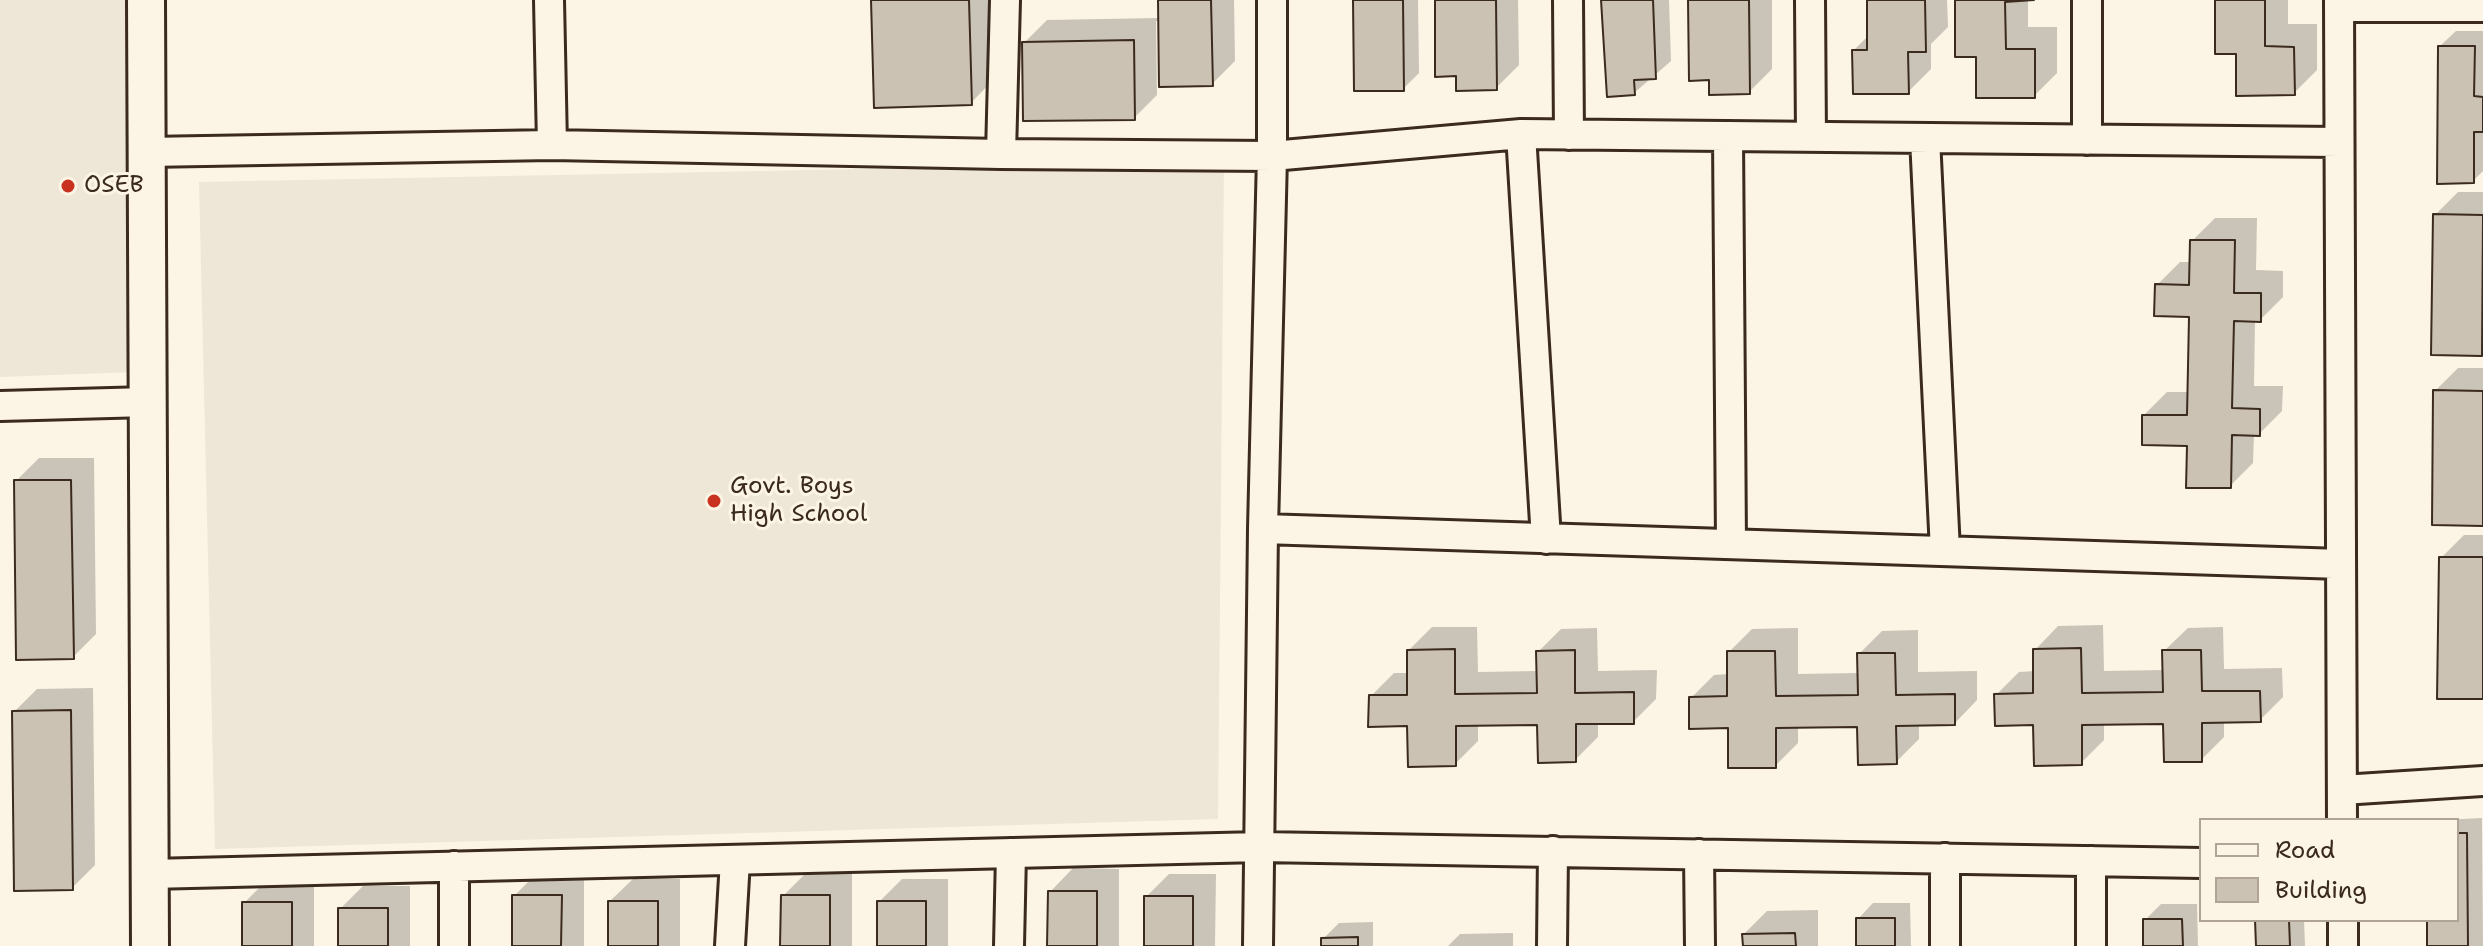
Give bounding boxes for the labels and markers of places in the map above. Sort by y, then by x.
place label: OSEB [84,172,144,200]
marker: OSEB [59,177,77,195]
place label: Govt. Boys High School [730,473,867,529]
marker: Govt. Boys High School [705,492,723,510]

